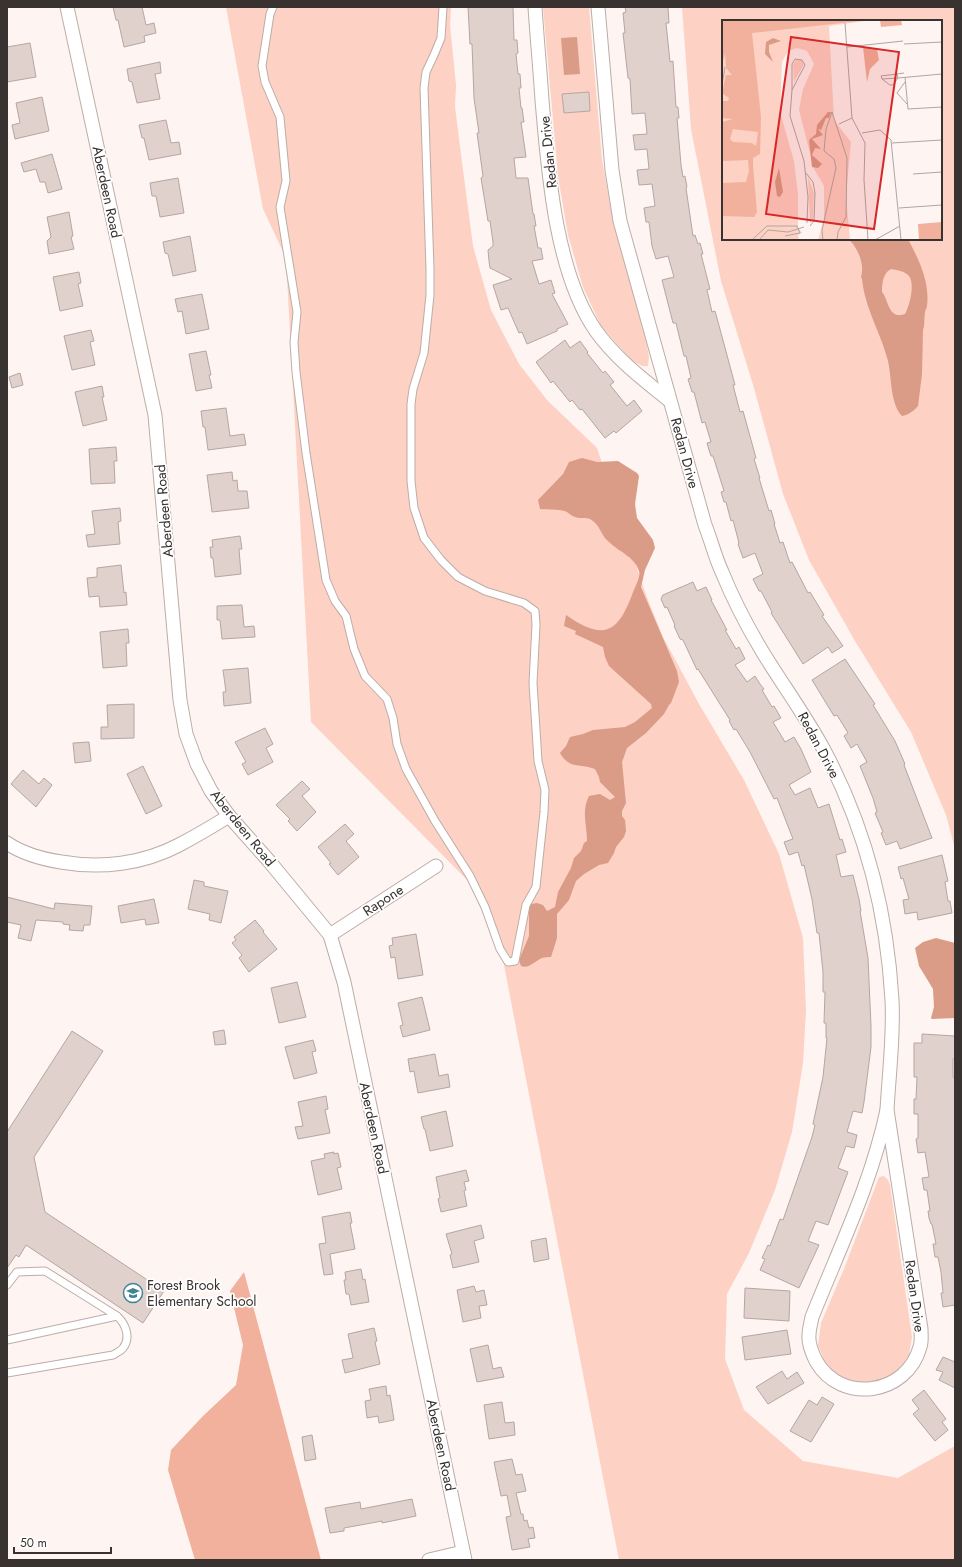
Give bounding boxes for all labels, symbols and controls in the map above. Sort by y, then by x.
inset map [722,20,942,240]
street label: Redan Drive [534,115,562,189]
street label: Aberdeen Road [88,144,126,240]
street label: Redan Drive [666,415,704,491]
street label: Aberdeen Road [150,464,178,558]
street label: Redan Drive [793,708,845,782]
street label: Aberdeen Road [206,785,280,871]
street label: Rapone [359,879,407,921]
street label: Aberdeen Road [355,1080,393,1176]
street label: Redan Drive [900,1259,930,1333]
place label: Forest Brook Elementary School [147,1275,257,1311]
school or university icon: Forest Brook Elementary School [122,1282,144,1304]
street label: Aberdeen Road [422,1397,460,1493]
scale bar [14,1529,111,1555]
text: 50 m [20,1534,47,1552]

